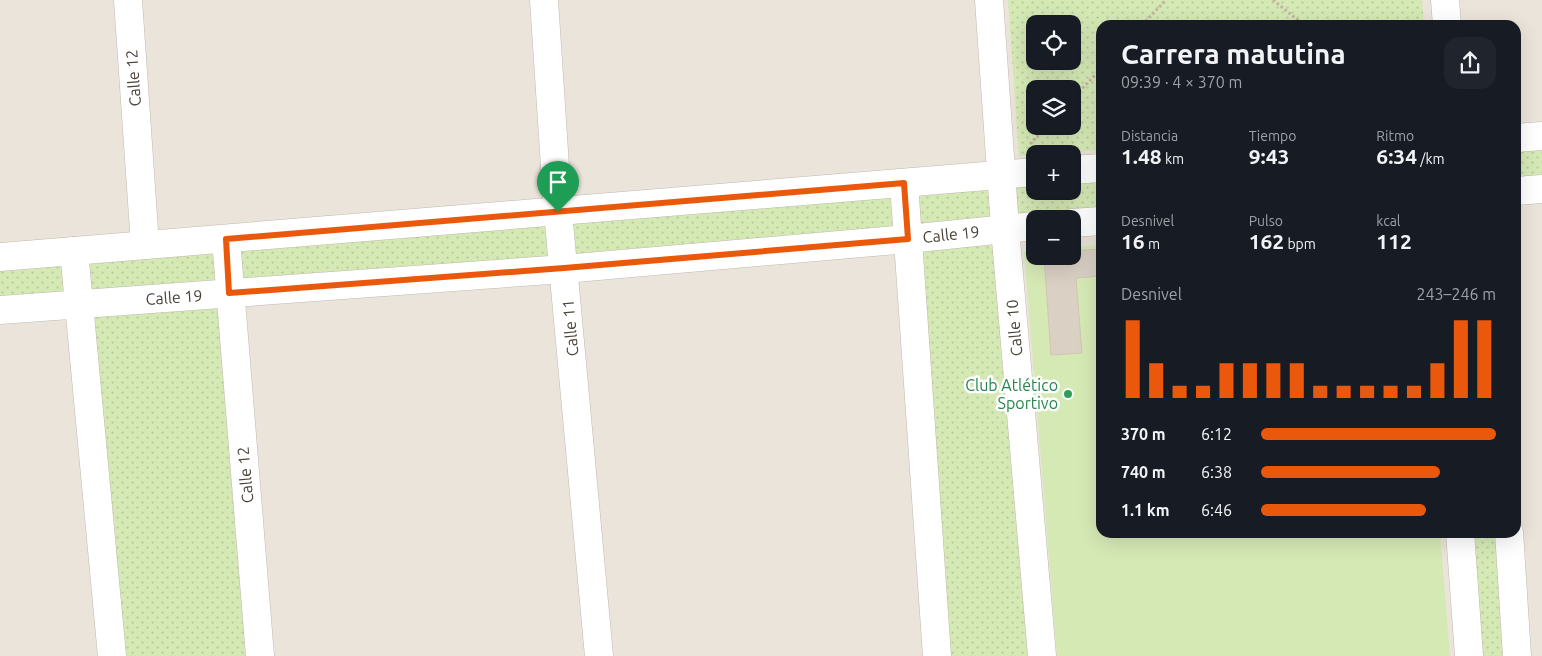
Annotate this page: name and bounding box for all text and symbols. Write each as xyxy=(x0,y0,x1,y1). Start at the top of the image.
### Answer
map controls xyxy=(1026,15,1081,265)
button: locate xyxy=(1026,15,1081,70)
button: share xyxy=(1444,37,1496,89)
text: Carrera matutina xyxy=(1121,38,1346,69)
street label: Calle 12 xyxy=(122,49,144,107)
text: 09:39 · 4 × 370 m xyxy=(1121,73,1242,91)
button: layers xyxy=(1026,80,1081,135)
text: Distancia xyxy=(1121,128,1178,144)
text: Tiempo xyxy=(1249,128,1296,144)
text: Ritmo xyxy=(1376,128,1414,144)
text: 1.48 xyxy=(1121,144,1162,168)
text: 9:43 xyxy=(1249,144,1289,168)
text: 6:34 xyxy=(1376,144,1417,168)
button: + xyxy=(1026,145,1081,200)
text: km xyxy=(1162,151,1184,167)
text: /km xyxy=(1417,151,1445,167)
pin xyxy=(537,161,579,212)
icon: arrive xyxy=(544,168,572,196)
button: − xyxy=(1026,210,1081,265)
text: Desnivel xyxy=(1121,213,1174,229)
text: Pulso xyxy=(1249,213,1283,229)
text: kcal xyxy=(1376,213,1401,229)
street label: Calle 19 xyxy=(922,222,980,246)
text: 16 xyxy=(1121,229,1145,253)
text: 162 xyxy=(1249,229,1284,253)
text: 112 xyxy=(1376,229,1412,253)
text: m xyxy=(1145,236,1160,252)
text: bpm xyxy=(1284,236,1316,252)
text: Desnivel xyxy=(1121,285,1182,303)
text: 243–246 m xyxy=(1416,285,1496,303)
street label: Calle 19 xyxy=(145,286,203,308)
street label: Calle 11 xyxy=(559,299,581,357)
street label: Calle 10 xyxy=(1003,299,1025,357)
place label: Club Atlético Sportivo xyxy=(965,376,1058,412)
marker: Club Atlético Sportivo xyxy=(1062,388,1074,400)
text: 370 m xyxy=(1121,425,1166,443)
text: 6:12 xyxy=(1201,425,1232,443)
street label: Calle 12 xyxy=(234,446,256,504)
text: 740 m xyxy=(1121,463,1166,481)
text: 6:38 xyxy=(1201,463,1232,481)
text: 1.1 km xyxy=(1121,501,1170,519)
text: 6:46 xyxy=(1201,501,1232,519)

